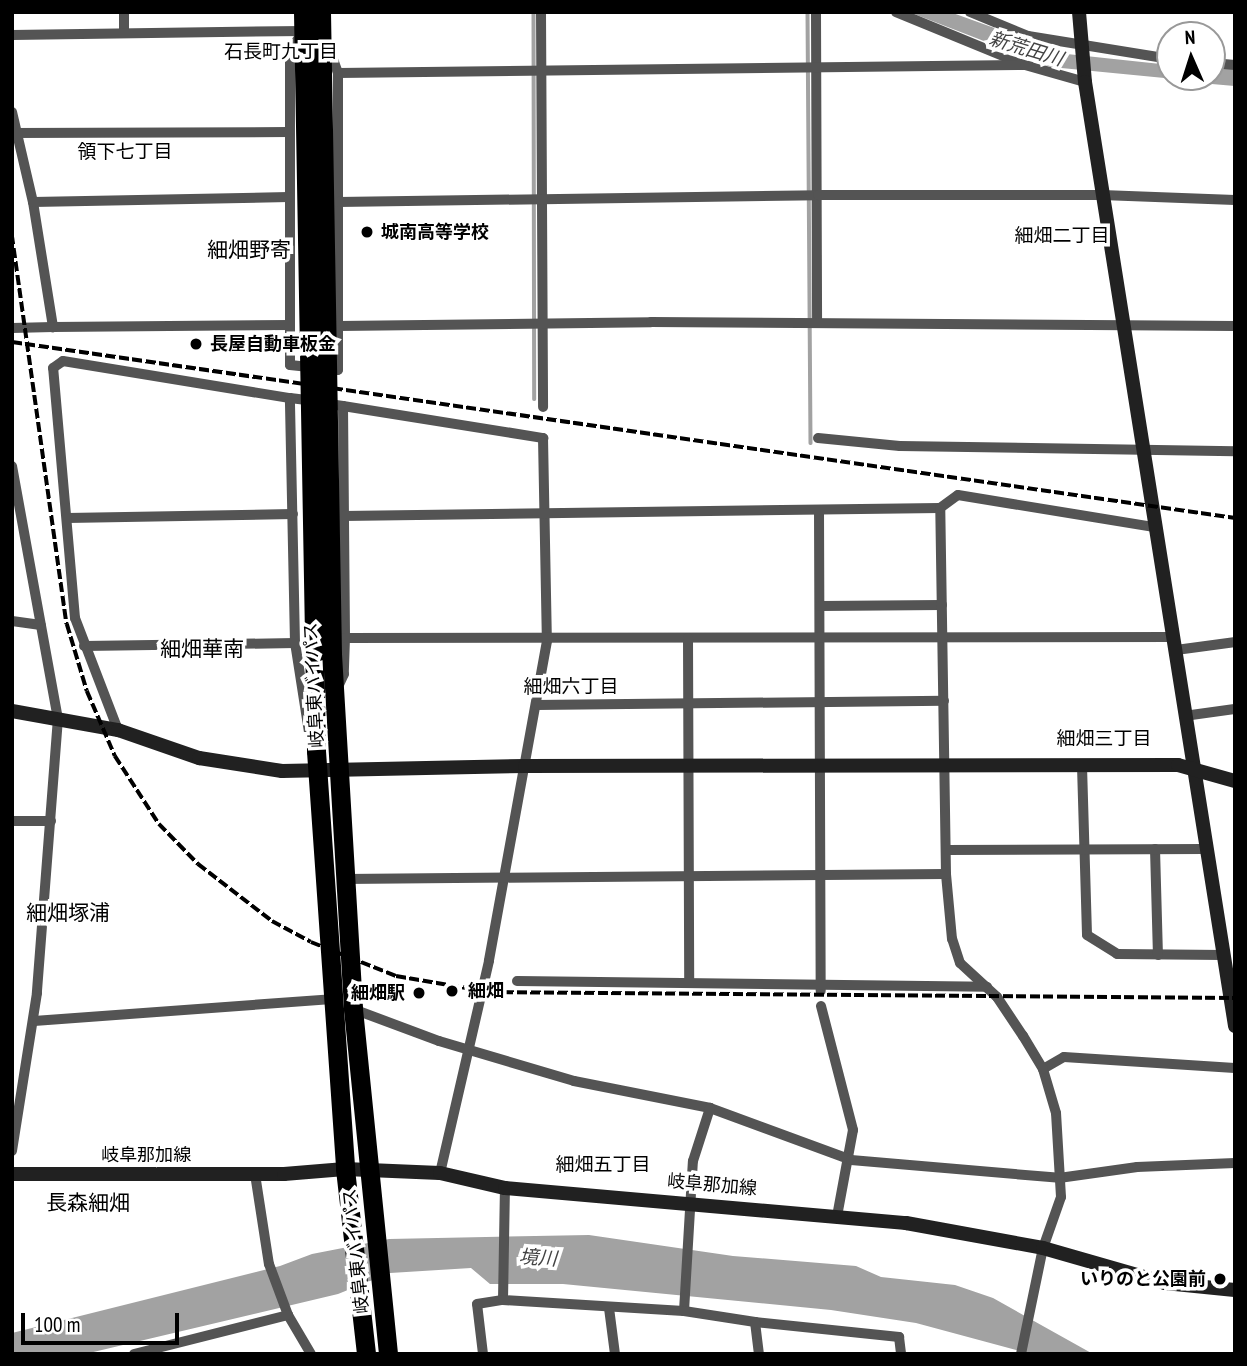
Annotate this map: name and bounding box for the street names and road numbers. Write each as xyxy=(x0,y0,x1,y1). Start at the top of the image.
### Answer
street label: 岐阜東バイパス xyxy=(300,622,328,748)
street label: 岐阜那加線 xyxy=(101,1144,191,1166)
street label: 岐阜那加線 xyxy=(666,1170,758,1200)
street label: 岐阜東バイパス xyxy=(339,1187,373,1315)

